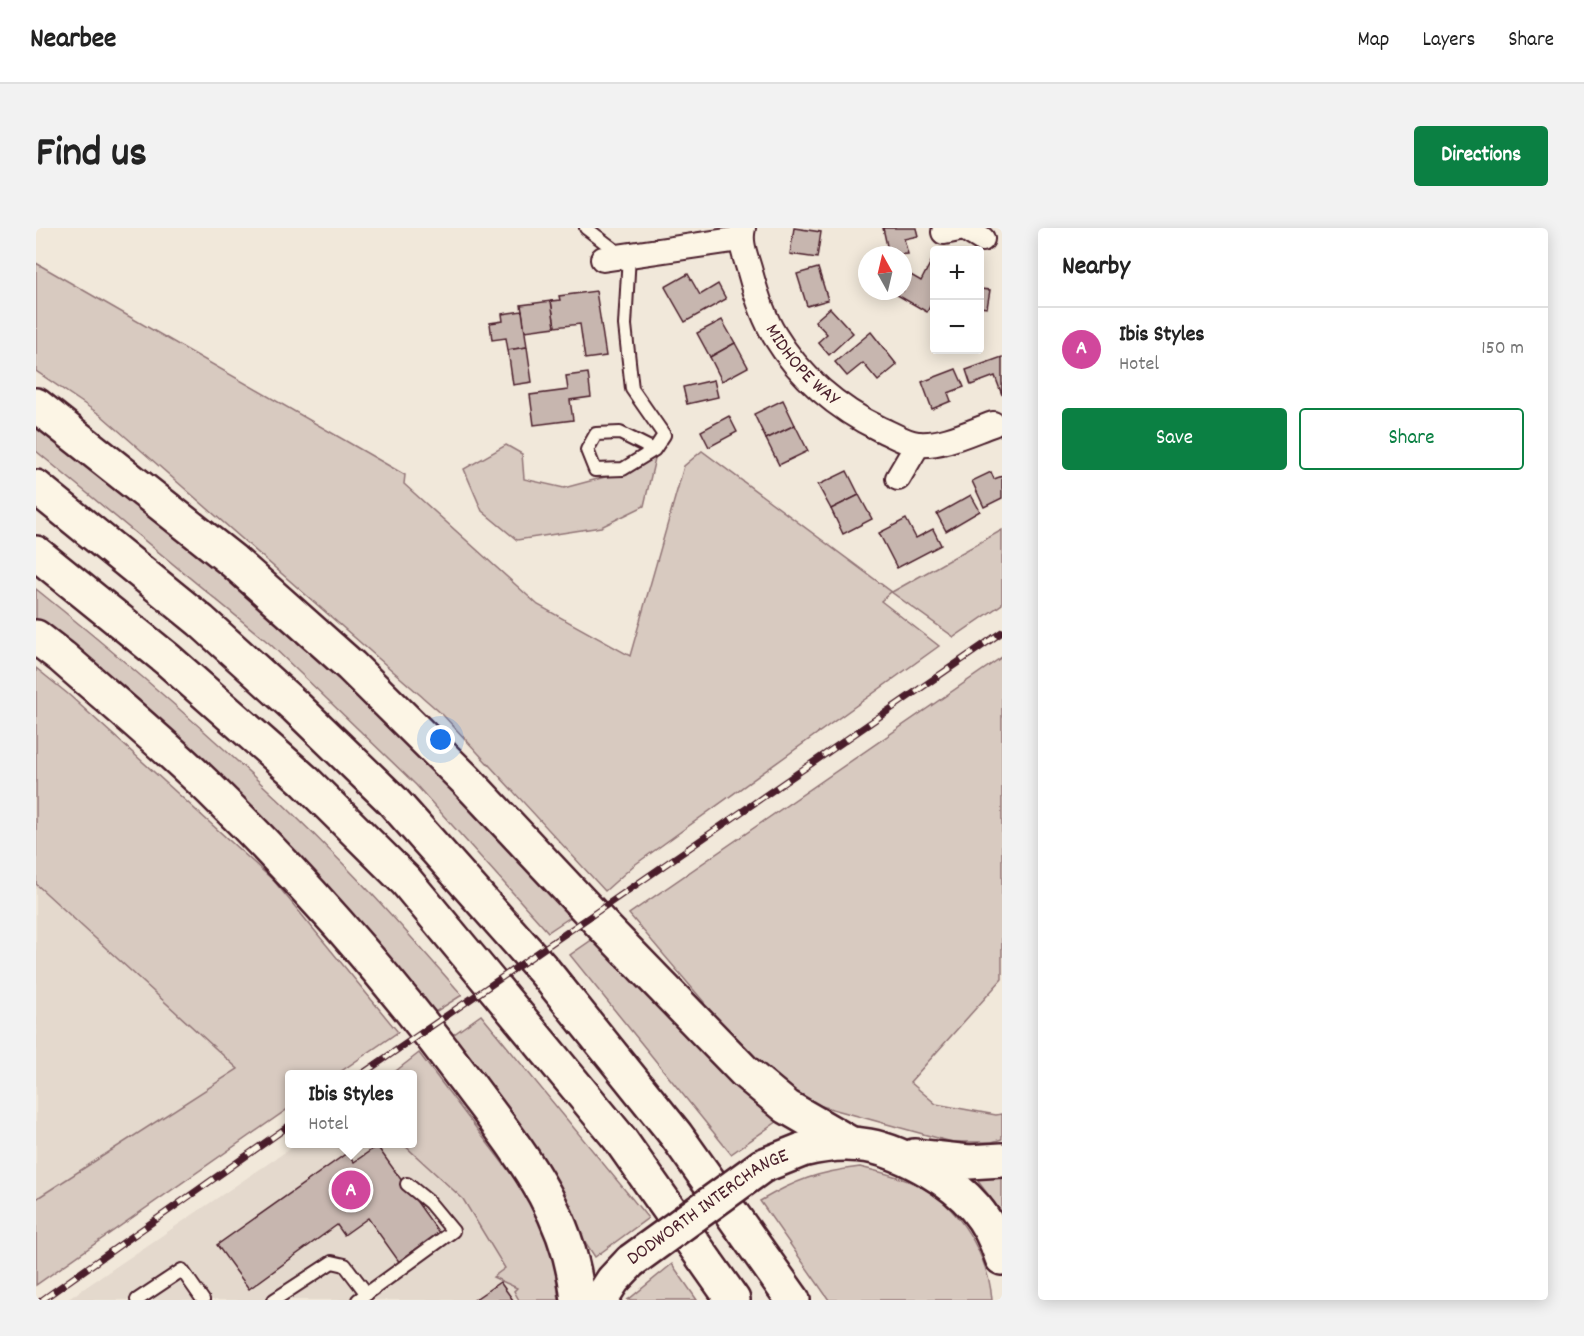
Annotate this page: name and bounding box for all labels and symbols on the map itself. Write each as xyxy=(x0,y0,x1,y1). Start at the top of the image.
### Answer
north arrow xyxy=(858,246,912,300)
street label: MIDHOPE WAY xyxy=(757,319,845,414)
your location xyxy=(426,725,455,754)
street label: DODWORTH INTERCHANGE xyxy=(622,1143,793,1273)
pin: A xyxy=(332,1168,370,1212)

